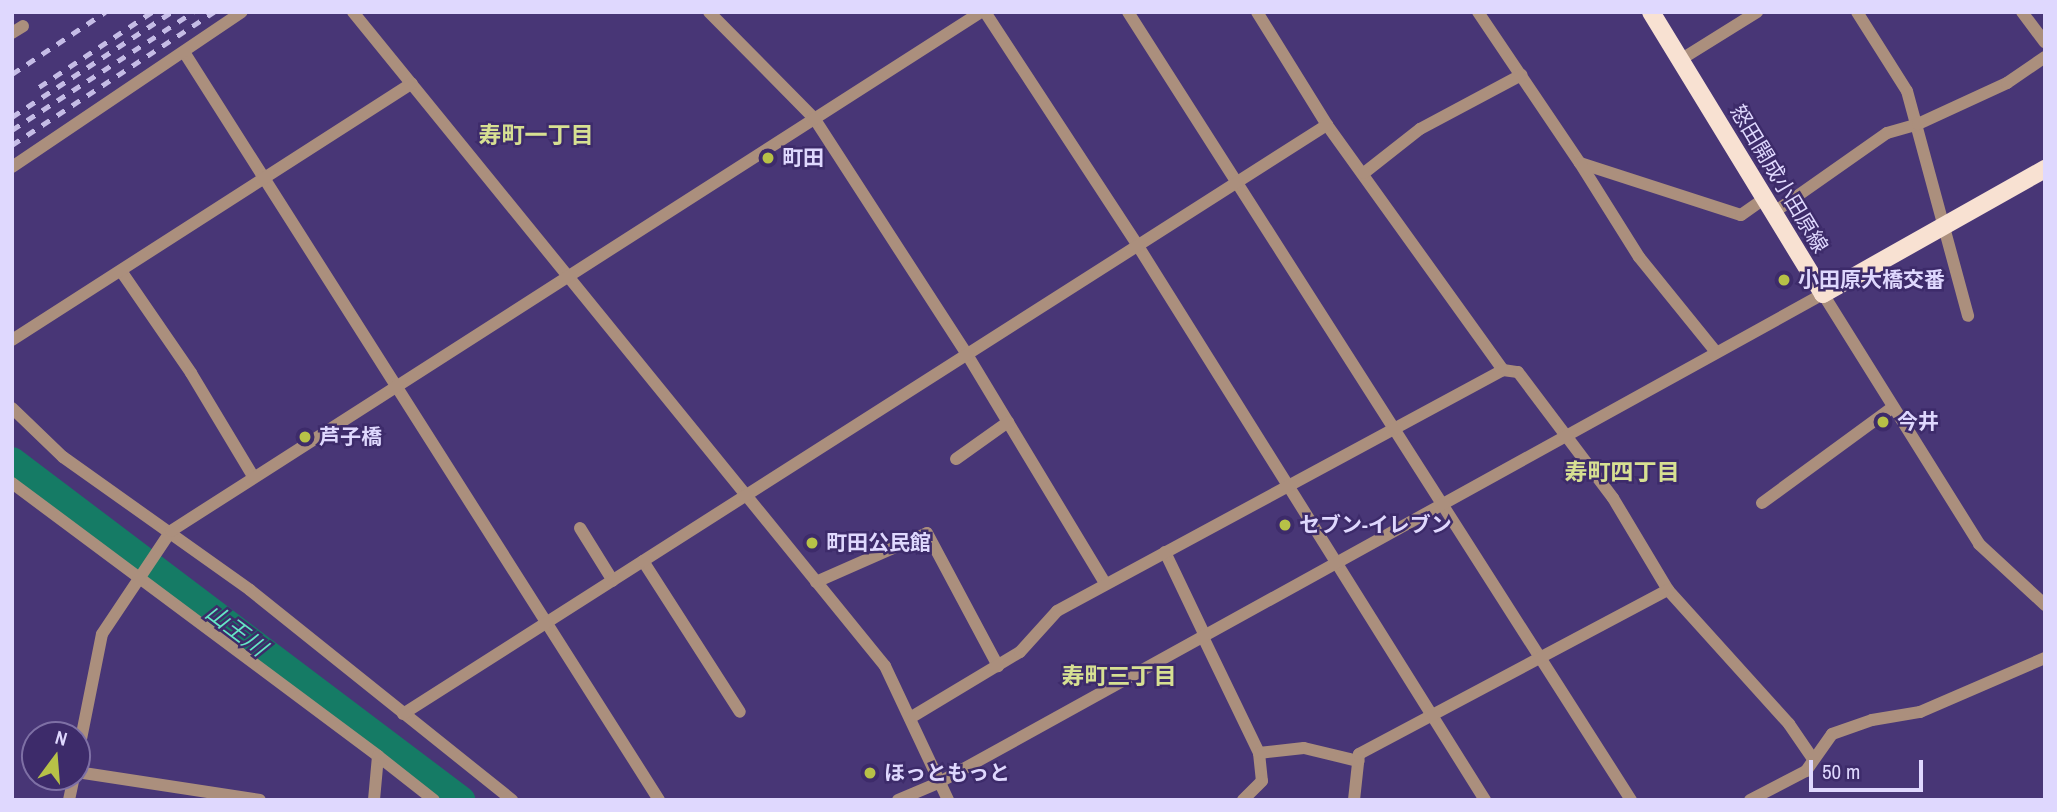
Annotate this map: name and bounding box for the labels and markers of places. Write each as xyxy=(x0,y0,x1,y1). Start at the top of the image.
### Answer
place label: 町田 xyxy=(782,145,824,171)
marker: 町田 xyxy=(760,150,776,166)
place label: 小田原大橋交番 xyxy=(1798,267,1945,293)
marker: 小田原大橋交番 xyxy=(1776,272,1792,288)
place label: 今井 xyxy=(1897,409,1939,435)
marker: 今井 xyxy=(1875,414,1891,430)
place label: 芦子橋 xyxy=(319,424,382,450)
marker: 芦子橋 xyxy=(297,429,313,445)
place label: セブン-イレブン xyxy=(1299,512,1452,538)
marker: セブン-イレブン xyxy=(1277,517,1293,533)
place label: 町田公民館 xyxy=(826,530,931,556)
marker: 町田公民館 xyxy=(804,535,820,551)
place label: ほっともっと xyxy=(884,760,1010,786)
marker: ほっともっと xyxy=(862,765,878,781)

